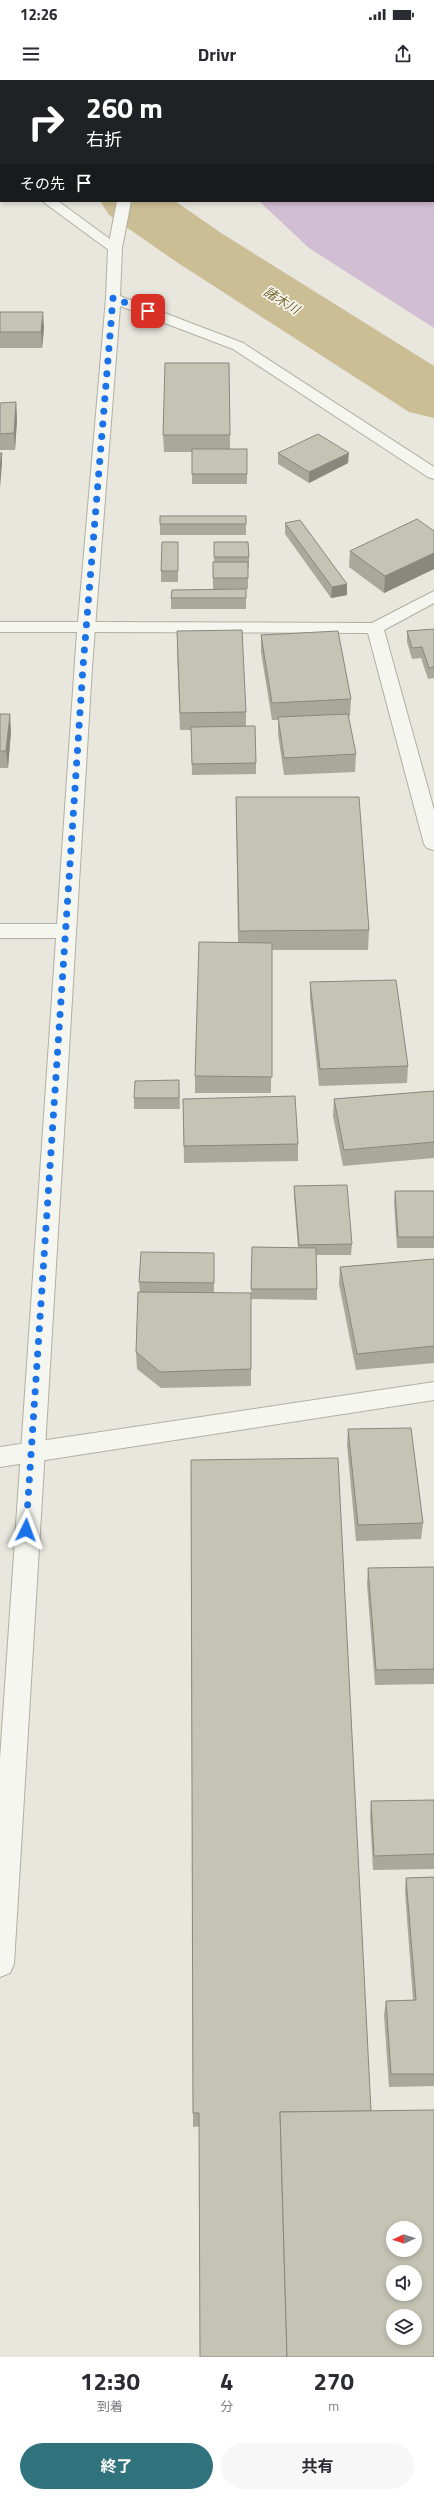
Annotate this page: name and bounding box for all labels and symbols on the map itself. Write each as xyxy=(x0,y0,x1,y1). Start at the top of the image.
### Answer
water label: 諸木川 xyxy=(260,281,306,320)
pin xyxy=(131,294,165,328)
position arrow xyxy=(5,1509,47,1551)
north arrow xyxy=(386,2221,422,2257)

